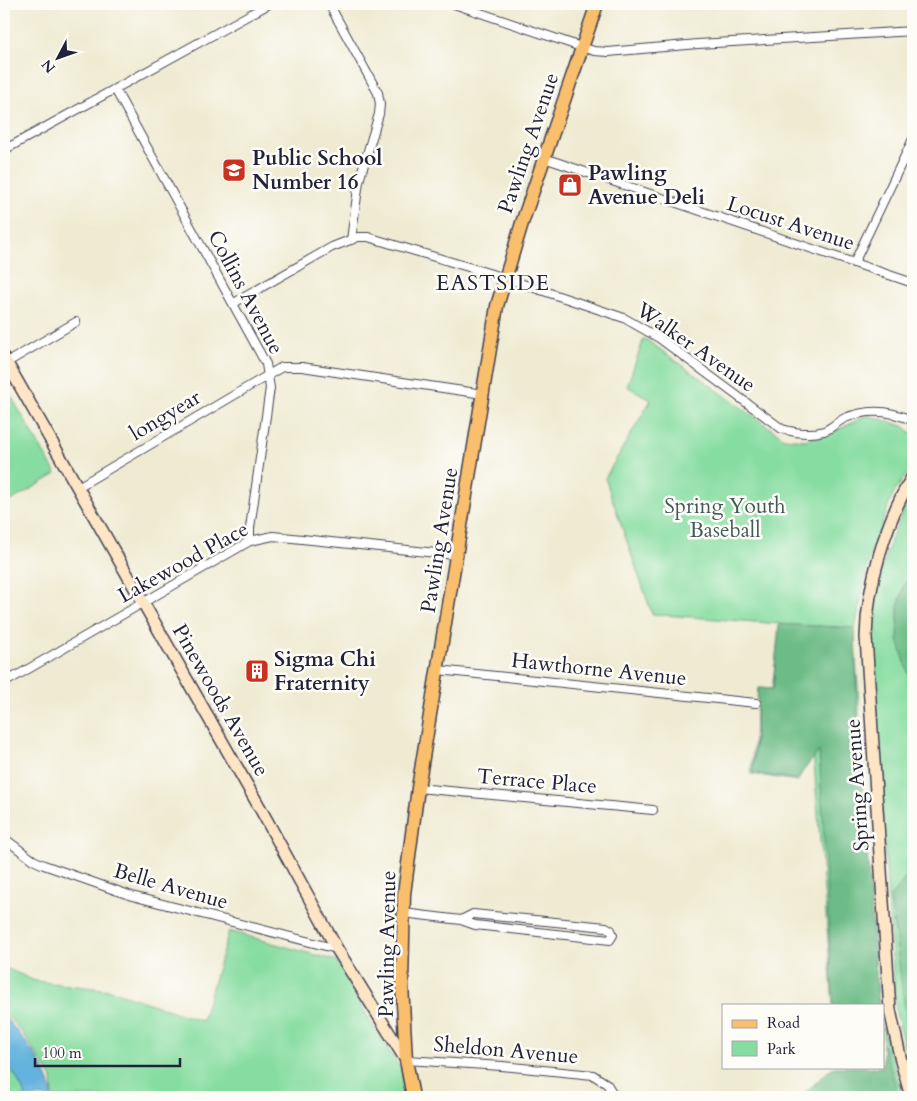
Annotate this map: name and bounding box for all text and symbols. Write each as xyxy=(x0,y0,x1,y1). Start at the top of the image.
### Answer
north arrow xyxy=(32,32,82,82)
text: N xyxy=(37,55,60,77)
street label: Pawling Avenue xyxy=(491,69,566,217)
place label: Public School Number 16 xyxy=(252,144,383,197)
school or university icon: Public School Number 16 xyxy=(221,157,247,183)
place label: Pawling Avenue Deli xyxy=(588,159,705,212)
shop icon: Pawling Avenue Deli xyxy=(557,172,583,198)
street label: Locust Avenue xyxy=(723,189,858,258)
street label: Collins Avenue xyxy=(201,225,290,359)
district label: EASTSIDE xyxy=(436,268,550,298)
street label: Walker Avenue xyxy=(629,295,761,399)
street label: longyear xyxy=(124,383,206,448)
street label: Pawling Avenue xyxy=(414,465,465,615)
park label: Spring Youth Baseball xyxy=(664,492,786,545)
street label: Lakewood Place xyxy=(113,515,254,610)
street label: Pinewoods Avenue xyxy=(165,619,276,782)
place label: Sigma Chi Fraternity xyxy=(274,645,376,698)
street label: Hawthorne Avenue xyxy=(510,646,688,693)
building icon: Sigma Chi Fraternity xyxy=(244,658,270,684)
street label: Spring Avenue xyxy=(838,718,877,852)
street label: Terrace Place xyxy=(476,762,598,801)
street label: Belle Avenue xyxy=(110,856,231,917)
street label: Pawling Avenue xyxy=(372,870,403,1018)
legend xyxy=(722,1004,884,1068)
text: Road xyxy=(767,1013,800,1033)
street label: Sheldon Avenue xyxy=(432,1030,580,1071)
scale bar xyxy=(35,1036,180,1068)
text: Park xyxy=(767,1039,796,1059)
text: 100 m xyxy=(42,1043,82,1063)

